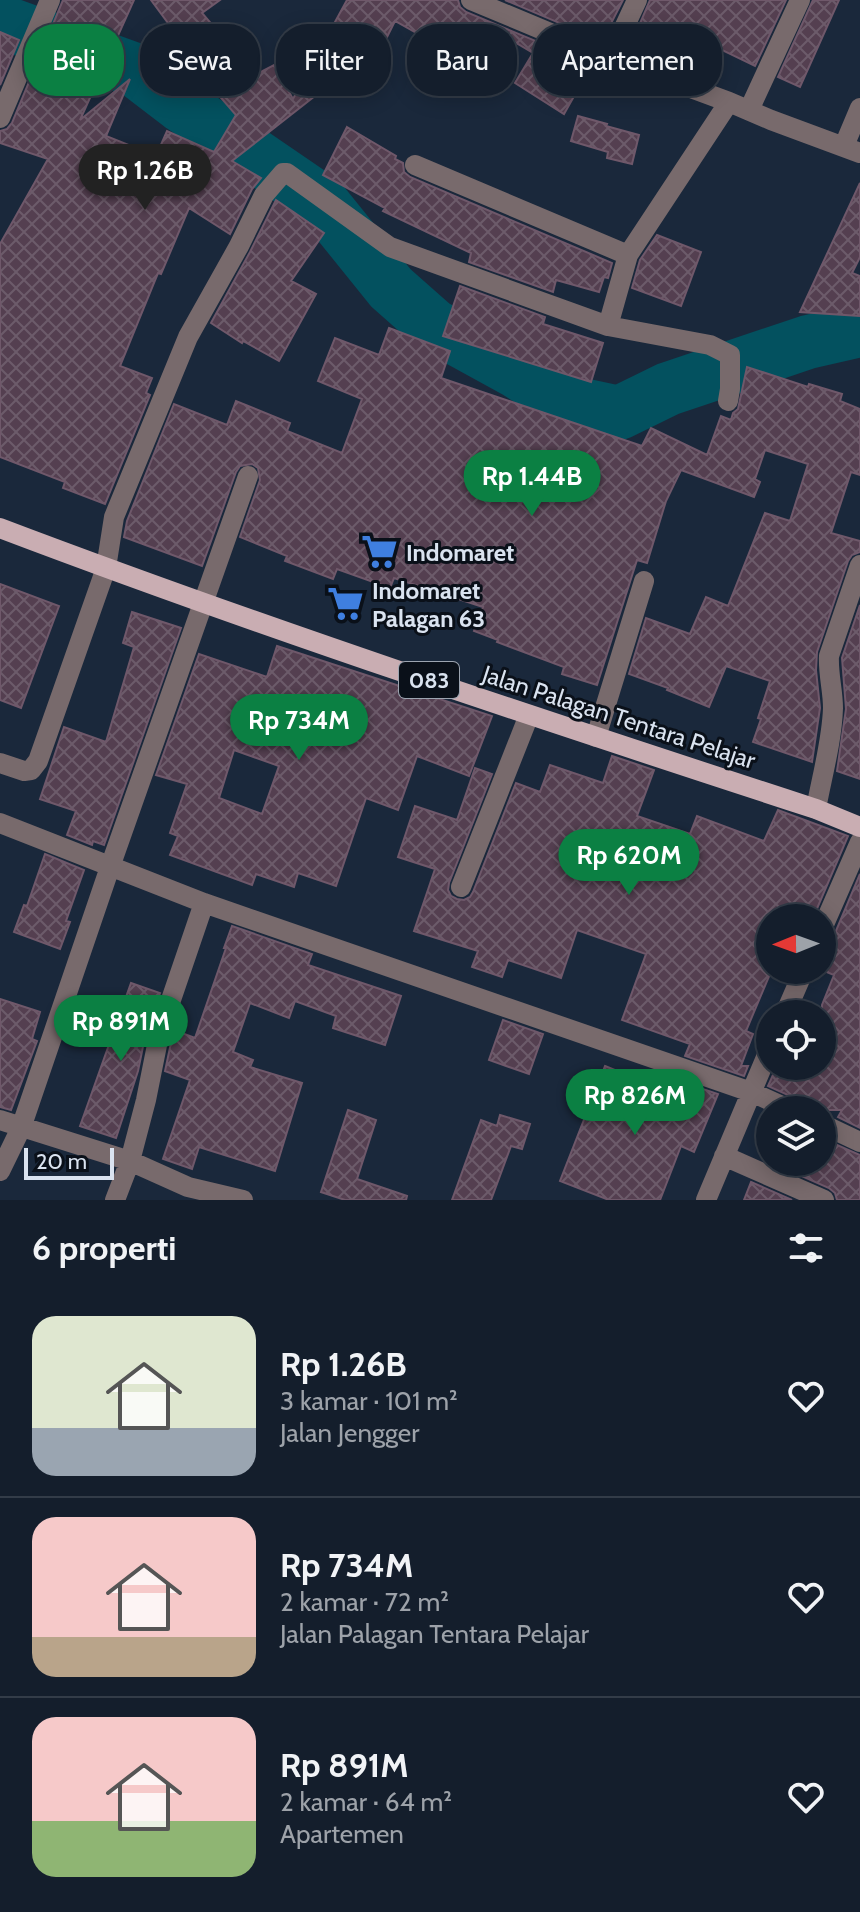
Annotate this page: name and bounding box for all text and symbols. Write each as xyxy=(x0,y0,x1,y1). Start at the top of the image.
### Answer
chip: Beli xyxy=(24,24,124,96)
chip: Sewa xyxy=(140,24,260,96)
chip: Filter xyxy=(276,24,391,96)
chip: Baru xyxy=(407,24,517,96)
chip: Apartemen xyxy=(533,24,722,96)
pin: Rp 1.26B xyxy=(62,144,228,212)
text: Rp 1.26B xyxy=(97,154,193,186)
pin: Rp 1.44B xyxy=(449,450,615,518)
text: Rp 1.44B xyxy=(482,460,582,492)
supermarket icon: Indomaret xyxy=(361,533,399,571)
place label: Indomaret xyxy=(406,538,514,567)
place label: Indomaret Palagan 63 xyxy=(372,576,485,633)
supermarket icon: Indomaret Palagan 63 xyxy=(327,585,365,623)
street label: Jalan Palagan Tentara Pelajar xyxy=(478,659,760,775)
road number: 083 xyxy=(399,662,459,698)
pin: Rp 734M xyxy=(225,694,373,762)
text: Rp 734M xyxy=(248,704,350,736)
pin: Rp 620M xyxy=(555,829,703,897)
text: Rp 620M xyxy=(576,839,682,871)
north arrow xyxy=(756,904,836,984)
map controls xyxy=(756,904,836,1176)
pin: Rp 891M xyxy=(47,995,195,1063)
button: locate xyxy=(756,1000,836,1080)
text: Rp 891M xyxy=(72,1005,170,1037)
pin: Rp 826M xyxy=(561,1069,709,1137)
text: Rp 826M xyxy=(584,1079,686,1111)
button: layers xyxy=(756,1096,836,1176)
scale bar xyxy=(24,1144,114,1180)
text: 20 m xyxy=(36,1148,87,1175)
icon: filters xyxy=(784,1226,828,1270)
text: 6 properti xyxy=(32,1227,177,1269)
text: Rp 1.26B xyxy=(280,1343,407,1385)
icon: home xyxy=(96,1348,192,1444)
icon: heart xyxy=(784,1374,828,1418)
text: 3 kamar · 101 m² xyxy=(280,1385,458,1417)
text: Jalan Jengger xyxy=(280,1417,419,1449)
text: Rp 734M xyxy=(280,1544,413,1586)
icon: home xyxy=(96,1549,192,1645)
icon: heart xyxy=(784,1575,828,1619)
text: 2 kamar · 72 m² xyxy=(280,1586,449,1618)
text: Jalan Palagan Tentara Pelajar xyxy=(280,1618,589,1650)
text: Rp 891M xyxy=(280,1744,409,1786)
icon: home xyxy=(96,1749,192,1845)
icon: heart xyxy=(784,1775,828,1819)
text: 2 kamar · 64 m² xyxy=(280,1786,452,1818)
text: Apartemen xyxy=(280,1818,404,1850)

